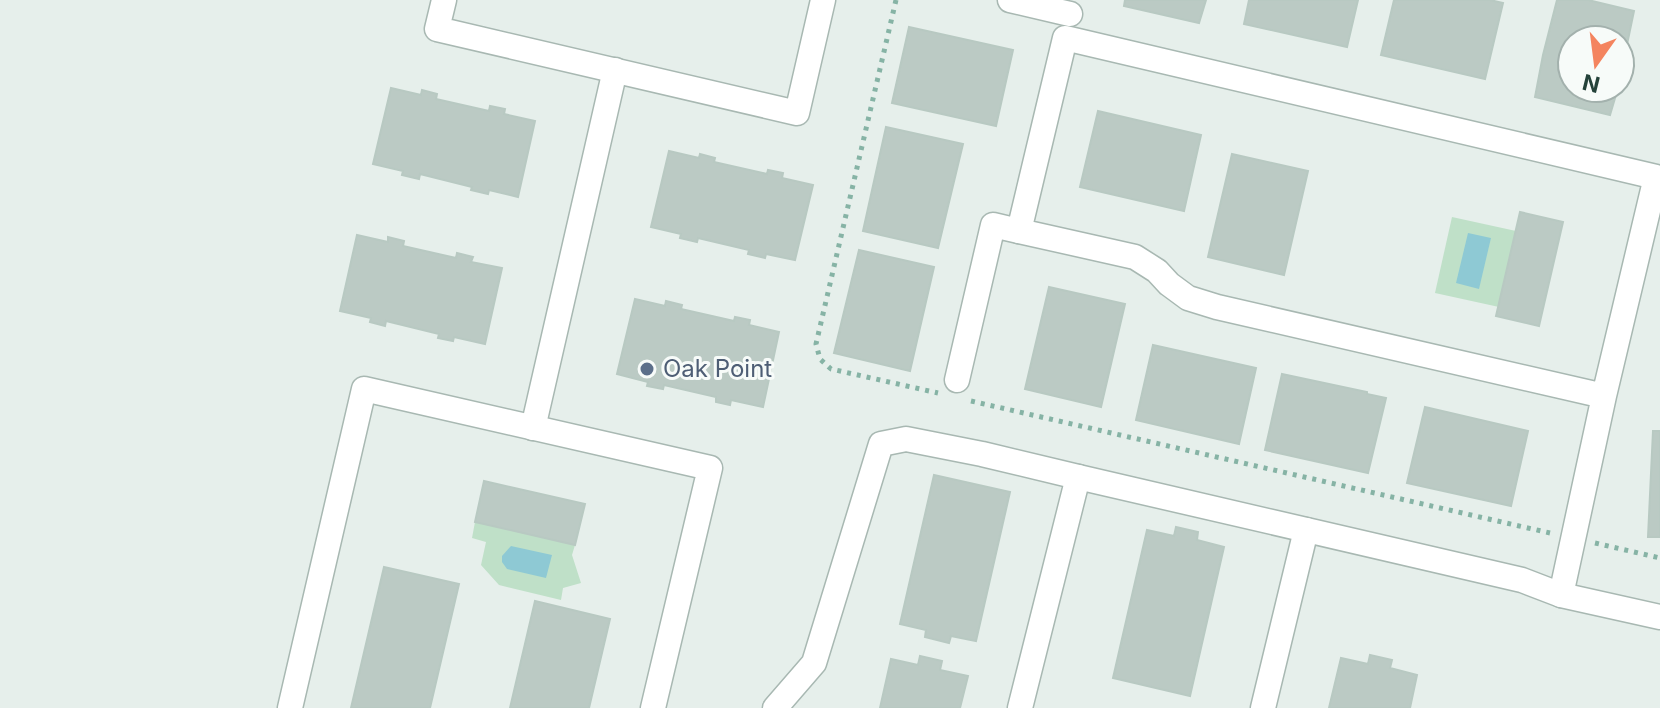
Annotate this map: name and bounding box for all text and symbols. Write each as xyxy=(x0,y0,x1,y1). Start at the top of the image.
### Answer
north arrow xyxy=(1556,24,1636,104)
text: N xyxy=(1580,69,1602,98)
place label: Oak Point xyxy=(663,354,772,383)
marker: Oak Point xyxy=(638,360,656,378)

